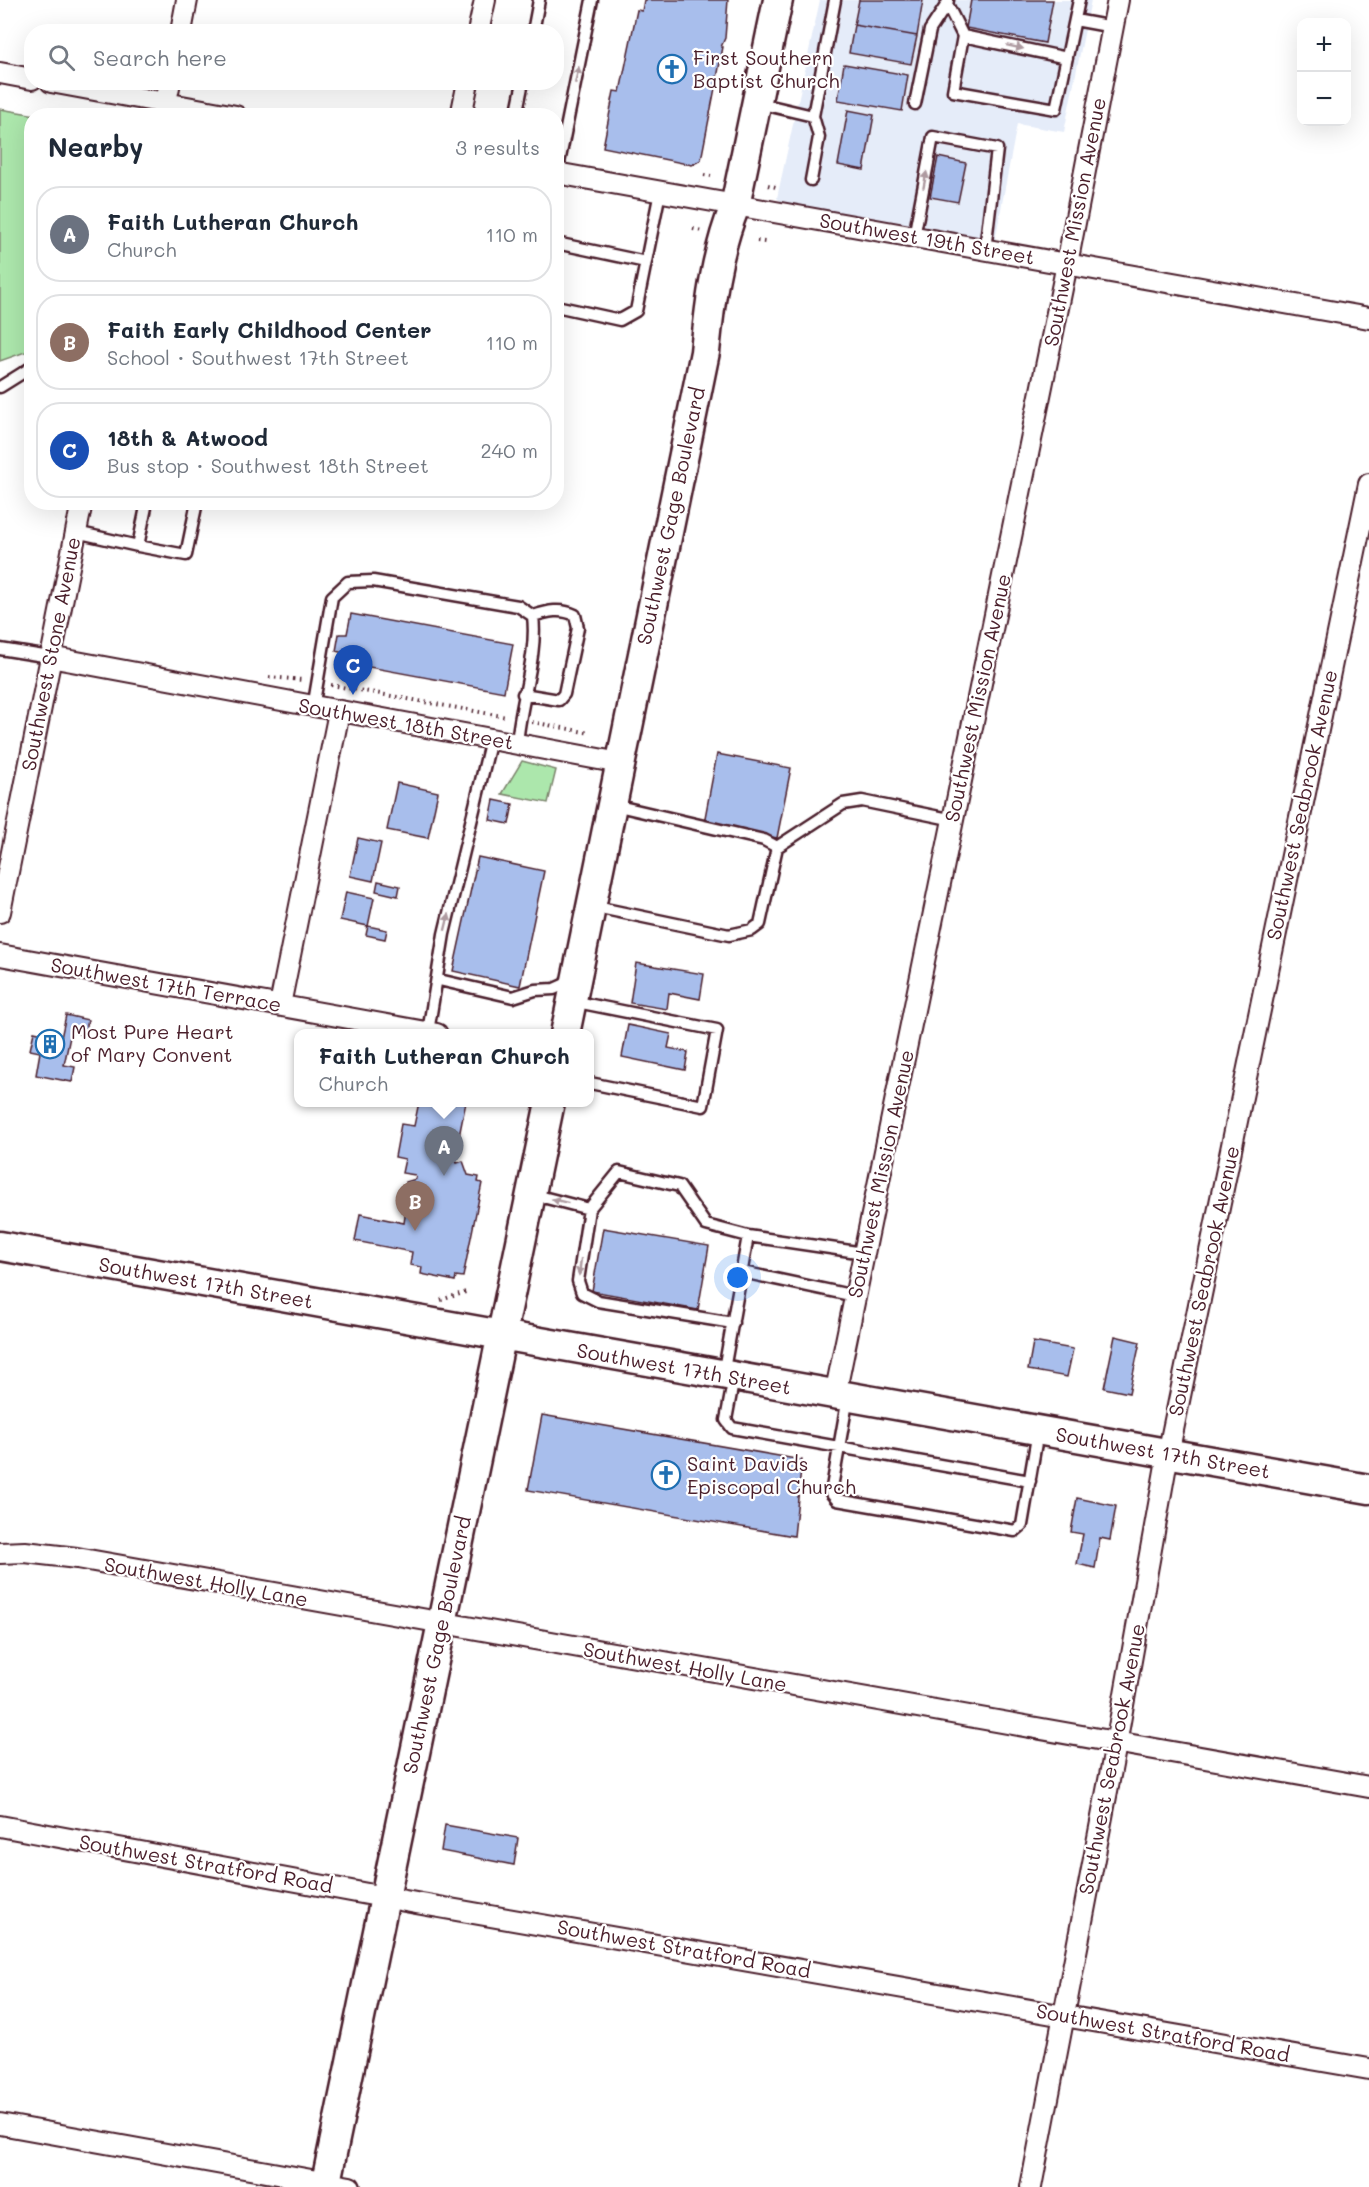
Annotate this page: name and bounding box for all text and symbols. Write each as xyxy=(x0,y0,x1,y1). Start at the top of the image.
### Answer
map controls xyxy=(1297,18,1351,126)
button: + xyxy=(1297,18,1351,72)
search box xyxy=(24,24,564,90)
icon: search xyxy=(45,41,78,74)
text: Search here xyxy=(93,43,227,72)
one-way arrow xyxy=(1006,43,1025,52)
place label: First Southern Baptist Church xyxy=(693,44,840,93)
church icon: First Southern Baptist Church xyxy=(656,53,688,85)
one-way arrow xyxy=(573,65,582,84)
button: − xyxy=(1297,72,1351,126)
street label: Southwest Mission Avenue xyxy=(1037,95,1111,349)
text: Nearby xyxy=(48,130,143,164)
text: 3 results xyxy=(455,134,540,160)
one-way arrow xyxy=(921,170,930,189)
street label: Southwest 19th Street xyxy=(818,206,1037,270)
text: Faith Lutheran Church xyxy=(107,207,358,236)
text: A xyxy=(63,221,76,247)
text: 110 m xyxy=(485,221,538,247)
text: Church xyxy=(107,236,177,262)
text: Faith Early Childhood Center xyxy=(107,315,432,344)
text: B xyxy=(63,329,76,355)
text: 110 m xyxy=(485,329,538,355)
text: School · Southwest 17th Street xyxy=(107,344,409,370)
street label: Southwest Gage Boulevard xyxy=(630,384,710,647)
text: 18th & Atwood xyxy=(107,423,268,452)
text: C xyxy=(62,437,77,463)
text: 240 m xyxy=(480,437,538,463)
text: Bus stop · Southwest 18th Street xyxy=(107,452,429,478)
street label: Southwest Stone Avenue xyxy=(15,535,85,773)
street label: Southwest Mission Avenue xyxy=(938,571,1016,824)
pin: C xyxy=(334,646,372,695)
street label: Southwest Seabrook Avenue xyxy=(1260,667,1342,942)
street label: Southwest 18th Street xyxy=(297,691,516,755)
one-way arrow xyxy=(443,913,453,932)
street label: Southwest 17th Terrace xyxy=(49,951,284,1017)
place label: Most Pure Heart of Mary Convent xyxy=(71,1018,234,1067)
building icon: Most Pure Heart of Mary Convent xyxy=(34,1028,66,1060)
popup xyxy=(294,1029,594,1107)
text: Faith Lutheran Church xyxy=(318,1041,570,1070)
street label: Southwest Mission Avenue xyxy=(841,1047,919,1300)
text: Church xyxy=(318,1070,388,1096)
pin: A xyxy=(424,1126,464,1176)
street label: Southwest Seabrook Avenue xyxy=(1162,1143,1244,1418)
pin: B xyxy=(396,1182,434,1231)
one-way arrow xyxy=(551,1196,569,1206)
street label: Southwest 17th Street xyxy=(97,1250,315,1314)
one-way arrow xyxy=(575,1258,585,1277)
your location xyxy=(723,1263,752,1292)
street label: Southwest 17th Street xyxy=(575,1336,793,1400)
street label: Southwest 17th Street xyxy=(1054,1420,1272,1484)
place label: Saint Davids Episcopal Church xyxy=(687,1450,856,1499)
church icon: Saint Davids Episcopal Church xyxy=(650,1459,682,1491)
street label: Southwest Gage Boulevard xyxy=(396,1513,476,1776)
street label: Southwest Holly Lane xyxy=(102,1550,310,1612)
street label: Southwest Seabrook Avenue xyxy=(1072,1621,1150,1897)
street label: Southwest Holly Lane xyxy=(581,1635,789,1697)
street label: Southwest Stratford Road xyxy=(77,1828,335,1898)
street label: Southwest Stratford Road xyxy=(555,1913,813,1983)
street label: Southwest Stratford Road xyxy=(1034,1997,1292,2067)

